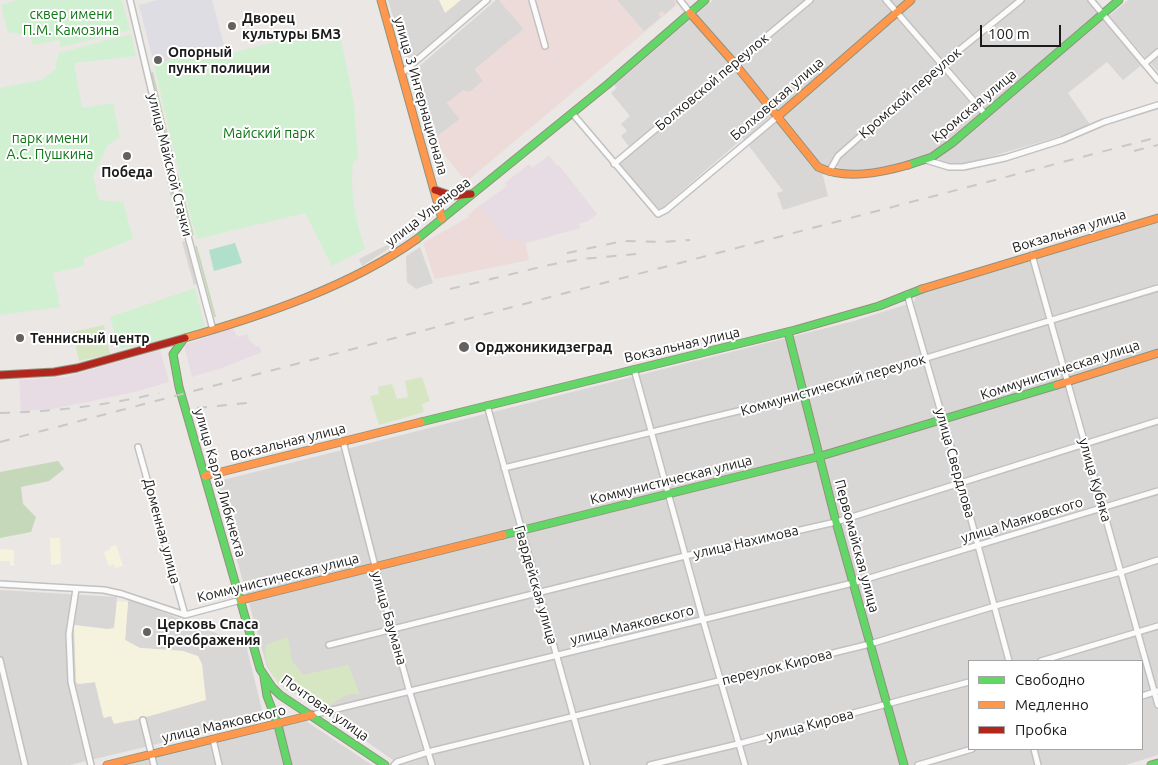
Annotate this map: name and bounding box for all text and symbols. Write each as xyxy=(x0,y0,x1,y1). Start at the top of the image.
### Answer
park label: сквер имени П.М. Камозина xyxy=(23,6,119,38)
place label: Дворец культуры БМЗ xyxy=(242,10,341,42)
street label: улица 3 Интернационала xyxy=(390,15,452,177)
scale bar xyxy=(983,15,1064,47)
marker: Дворец культуры БМЗ xyxy=(226,20,238,32)
text: 100 m xyxy=(988,25,1030,42)
street label: Болховской переулок xyxy=(652,30,772,134)
place label: Опорный пункт полиции xyxy=(168,44,270,76)
street label: Кромской переулок xyxy=(855,44,965,142)
marker: Опорный пункт полиции xyxy=(152,54,164,66)
street label: Болховская улица xyxy=(727,54,827,144)
street label: Кромская улица xyxy=(928,66,1020,146)
street label: улица Майской Стачки xyxy=(144,92,196,238)
park label: Майский парк xyxy=(223,125,315,141)
park label: парк имени А.С. Пушкина xyxy=(7,130,93,162)
marker: Победа xyxy=(121,150,133,162)
place label: Победа xyxy=(101,164,153,180)
street label: улица Ульянова xyxy=(382,174,474,250)
street label: Вокзальная улица xyxy=(1010,206,1128,256)
street label: Вокзальная улица xyxy=(623,324,741,366)
place label: Теннисный центр xyxy=(30,330,150,346)
marker: Теннисный центр xyxy=(14,332,26,344)
street label: Коммунистическая улица xyxy=(978,336,1142,404)
place label: Орджоникидзеград xyxy=(475,339,612,355)
marker: Орджоникидзеград xyxy=(457,340,471,354)
street label: Коммунистический переулок xyxy=(739,351,927,419)
street label: улица Свердлова xyxy=(931,406,979,520)
street label: улица Карла Либкнехта xyxy=(191,407,249,559)
street label: Вокзальная улица xyxy=(229,420,347,464)
street label: улица Кубяка xyxy=(1075,436,1115,524)
street label: Коммунистическая улица xyxy=(588,452,754,508)
street label: Доменная улица xyxy=(140,476,184,586)
street label: Первомайская улица xyxy=(831,478,883,614)
street label: улица Маяковского xyxy=(959,493,1085,547)
street label: улица Нахимова xyxy=(692,522,800,562)
street label: Гвардейская улица xyxy=(511,523,561,647)
street label: Коммунистическая улица xyxy=(195,550,361,606)
street label: улица Баумана xyxy=(368,569,410,667)
street label: улица Маяковского xyxy=(568,602,696,648)
place label: Церковь Спаса Преображения xyxy=(157,616,261,648)
marker: Церковь Спаса Преображения xyxy=(141,626,153,638)
street label: переулок Кирова xyxy=(720,645,834,689)
legend xyxy=(968,660,1143,750)
street label: Почтовая улица xyxy=(278,671,372,745)
text: Свободно xyxy=(1015,671,1085,688)
text: Медленно xyxy=(1015,696,1089,713)
street label: улица Маяковского xyxy=(160,702,288,746)
street label: улица Кирова xyxy=(765,705,855,745)
text: Пробка xyxy=(1015,721,1067,738)

